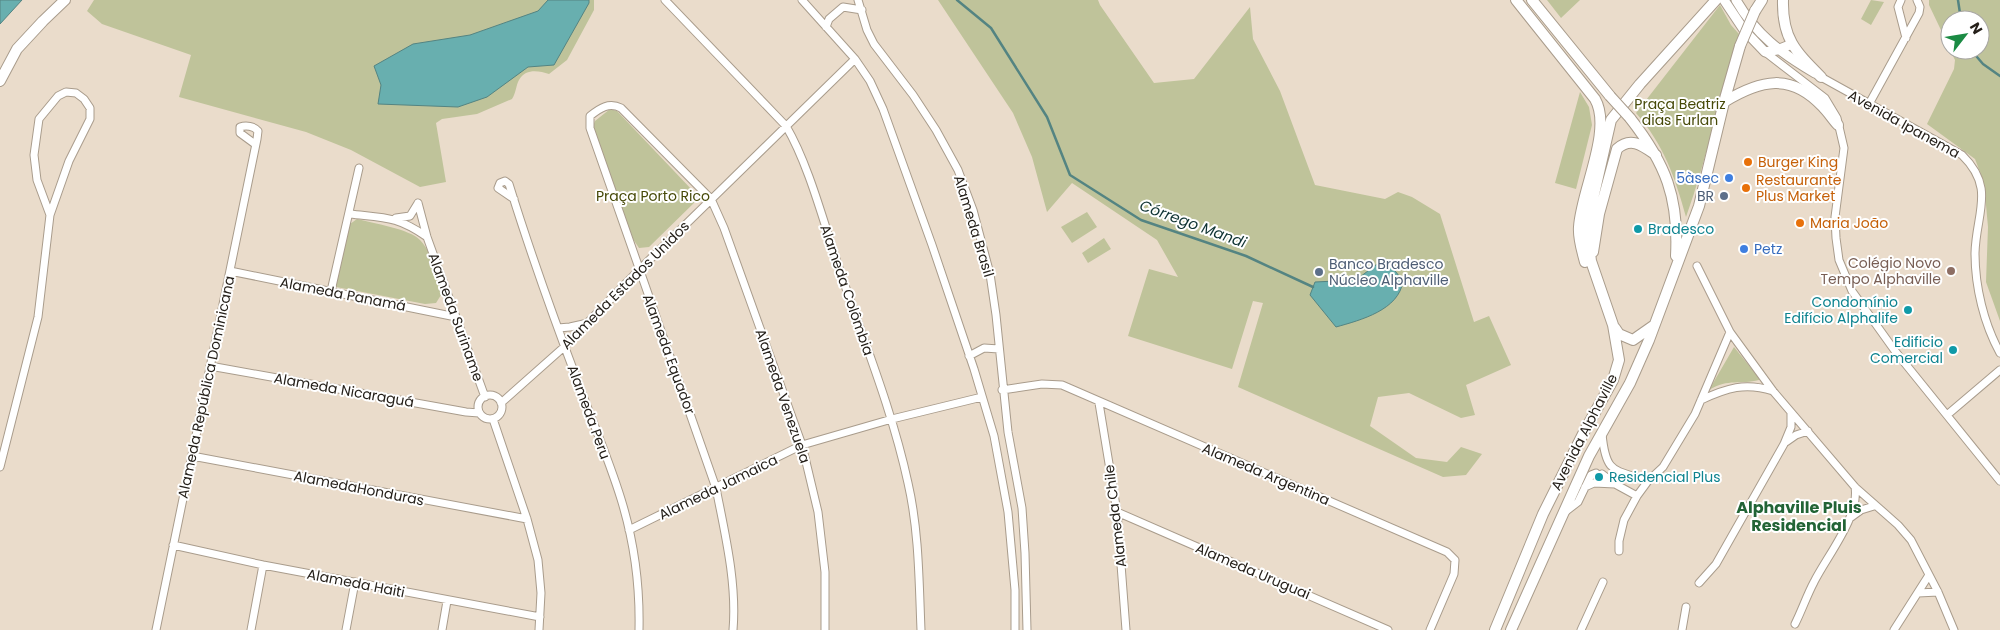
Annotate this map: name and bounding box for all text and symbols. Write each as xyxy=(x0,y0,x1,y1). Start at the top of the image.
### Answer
north arrow xyxy=(1940,10,1990,60)
text: N xyxy=(1965,19,1987,38)
street label: Avenida Ipanema xyxy=(1845,85,1963,163)
park label: Praça Beatriz dias Furlan xyxy=(1634,94,1726,130)
place label: Burger King xyxy=(1758,152,1838,172)
marker: Burger King xyxy=(1742,156,1754,168)
place label: 5àsec xyxy=(1676,168,1719,188)
place label: Restaurante Plus Market xyxy=(1756,170,1842,206)
marker: 5àsec xyxy=(1723,172,1735,184)
street label: Alameda Brasil xyxy=(949,173,999,279)
marker: Restaurante Plus Market xyxy=(1740,182,1752,194)
park label: Praça Porto Rico xyxy=(596,186,710,206)
place label: BR xyxy=(1697,186,1714,206)
marker: BR xyxy=(1718,190,1730,202)
water label: Córrego Mandi xyxy=(1137,194,1250,253)
place label: Maria João xyxy=(1810,213,1888,233)
street label: Alameda Estados Unidos xyxy=(556,216,694,354)
marker: Maria João xyxy=(1794,217,1806,229)
place label: Bradesco xyxy=(1648,219,1714,239)
street label: Alameda Colômbia xyxy=(815,222,879,358)
marker: Bradesco xyxy=(1632,223,1644,235)
place label: Petz xyxy=(1754,239,1782,259)
marker: Petz xyxy=(1738,243,1750,255)
street label: Alameda Suriname xyxy=(423,250,489,384)
place label: Colégio Novo Tempo Alphaville xyxy=(1821,253,1941,289)
place label: Banco Bradesco Núcleo Alphaville xyxy=(1329,254,1449,290)
marker: Colégio Novo Tempo Alphaville xyxy=(1945,265,1957,277)
marker: Banco Bradesco Núcleo Alphaville xyxy=(1313,266,1325,278)
street label: Alameda Panamá xyxy=(278,272,408,316)
street label: Alameda República Dominicana xyxy=(173,274,239,500)
street label: Alameda Equador xyxy=(638,291,700,417)
place label: Condomínio Edifício Alphalife xyxy=(1784,292,1898,328)
marker: Condomínio Edifício Alphalife xyxy=(1902,304,1914,316)
street label: Alameda Venezuela xyxy=(751,326,815,466)
place label: Edificio Comercial xyxy=(1870,332,1943,368)
marker: Edificio Comercial xyxy=(1947,344,1959,356)
street label: Alameda Peru xyxy=(563,362,615,462)
street label: Alameda Nicaraguá xyxy=(272,368,416,412)
street label: Avenida Alphaville xyxy=(1546,370,1622,494)
street label: Alameda Argentina xyxy=(1199,438,1333,510)
street label: Alameda Jamaica xyxy=(655,449,781,525)
street label: Alameda Chile xyxy=(1099,463,1131,569)
street label: AlamedaHonduras xyxy=(292,466,426,510)
place label: Residencial Plus xyxy=(1609,467,1720,487)
marker: Residencial Plus xyxy=(1593,471,1605,483)
district label: Alphaville Pluis Residencial xyxy=(1736,496,1862,537)
street label: Alameda Uruguai xyxy=(1192,538,1314,604)
street label: Alameda Haiti xyxy=(305,564,407,602)

